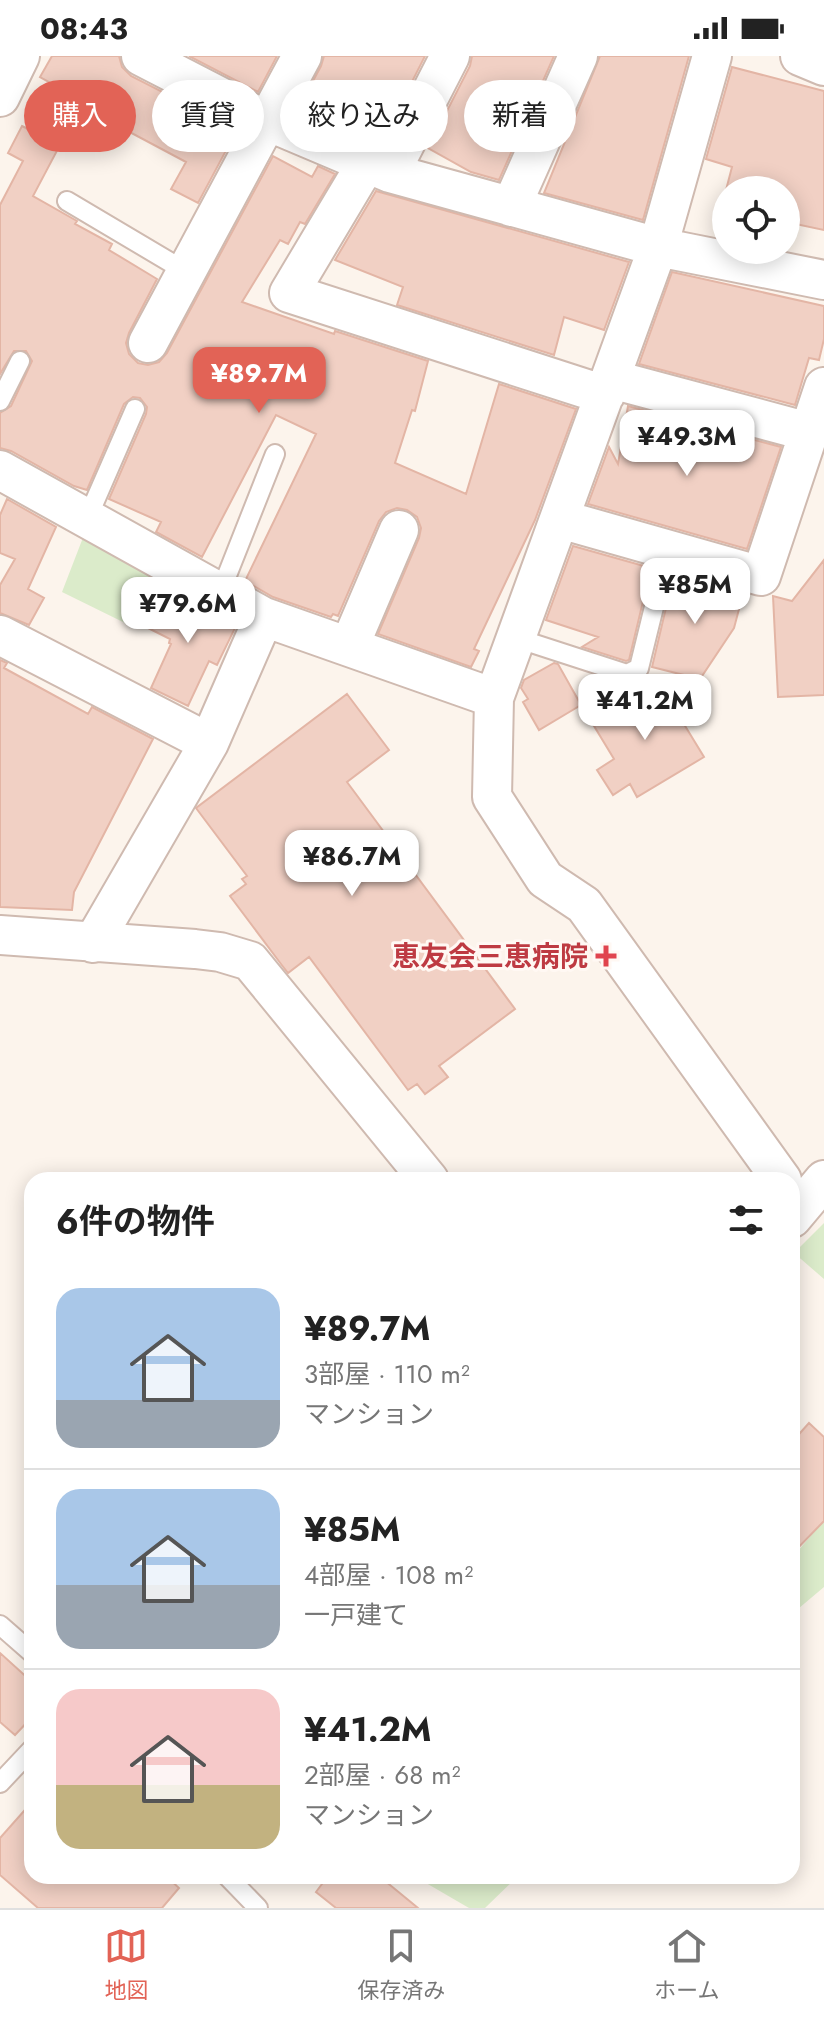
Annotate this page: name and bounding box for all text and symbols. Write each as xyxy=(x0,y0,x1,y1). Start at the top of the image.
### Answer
text: 08:43 xyxy=(40,7,128,50)
chip: 購入 xyxy=(24,80,136,152)
chip: 賃貸 xyxy=(152,80,264,152)
chip: 絞り込み xyxy=(280,80,448,152)
chip: 新着 xyxy=(464,80,576,152)
map controls xyxy=(712,176,800,264)
button: locate xyxy=(712,176,800,264)
pin: ¥89.7M xyxy=(194,347,324,415)
text: ¥89.7M xyxy=(211,354,307,392)
pin: ¥49.3M xyxy=(622,410,752,478)
text: ¥49.3M xyxy=(638,417,736,455)
pin: ¥85M xyxy=(648,558,742,626)
text: ¥85M xyxy=(658,565,732,603)
pin: ¥79.6M xyxy=(123,577,253,645)
text: ¥79.6M xyxy=(139,584,237,622)
pin: ¥41.2M xyxy=(580,674,710,742)
text: ¥41.2M xyxy=(596,681,694,719)
pin: ¥86.7M xyxy=(287,830,417,898)
text: ¥86.7M xyxy=(303,837,401,875)
place label: 恵友会三恵病院 xyxy=(392,936,588,977)
marker: 恵友会三恵病院 xyxy=(595,945,617,967)
text: 6件の物件 xyxy=(56,1197,215,1246)
icon: filters xyxy=(724,1198,768,1242)
text: ¥89.7M xyxy=(304,1304,430,1353)
icon: home xyxy=(120,1320,216,1416)
text: 3部屋 · 110 m² xyxy=(304,1355,470,1393)
text: マンション xyxy=(304,1395,434,1433)
text: ¥85M xyxy=(304,1505,400,1554)
icon: home xyxy=(120,1521,216,1617)
text: 4部屋 · 108 m² xyxy=(304,1556,473,1594)
text: 一戸建て xyxy=(304,1596,408,1634)
text: ¥41.2M xyxy=(304,1705,431,1754)
icon: home xyxy=(120,1721,216,1817)
text: 2部屋 · 68 m² xyxy=(304,1756,460,1794)
text: マンション xyxy=(304,1796,434,1834)
tab: 地図 xyxy=(104,1924,148,2006)
tab: 保存済み xyxy=(357,1924,445,2006)
tab: ホーム xyxy=(654,1924,720,2006)

